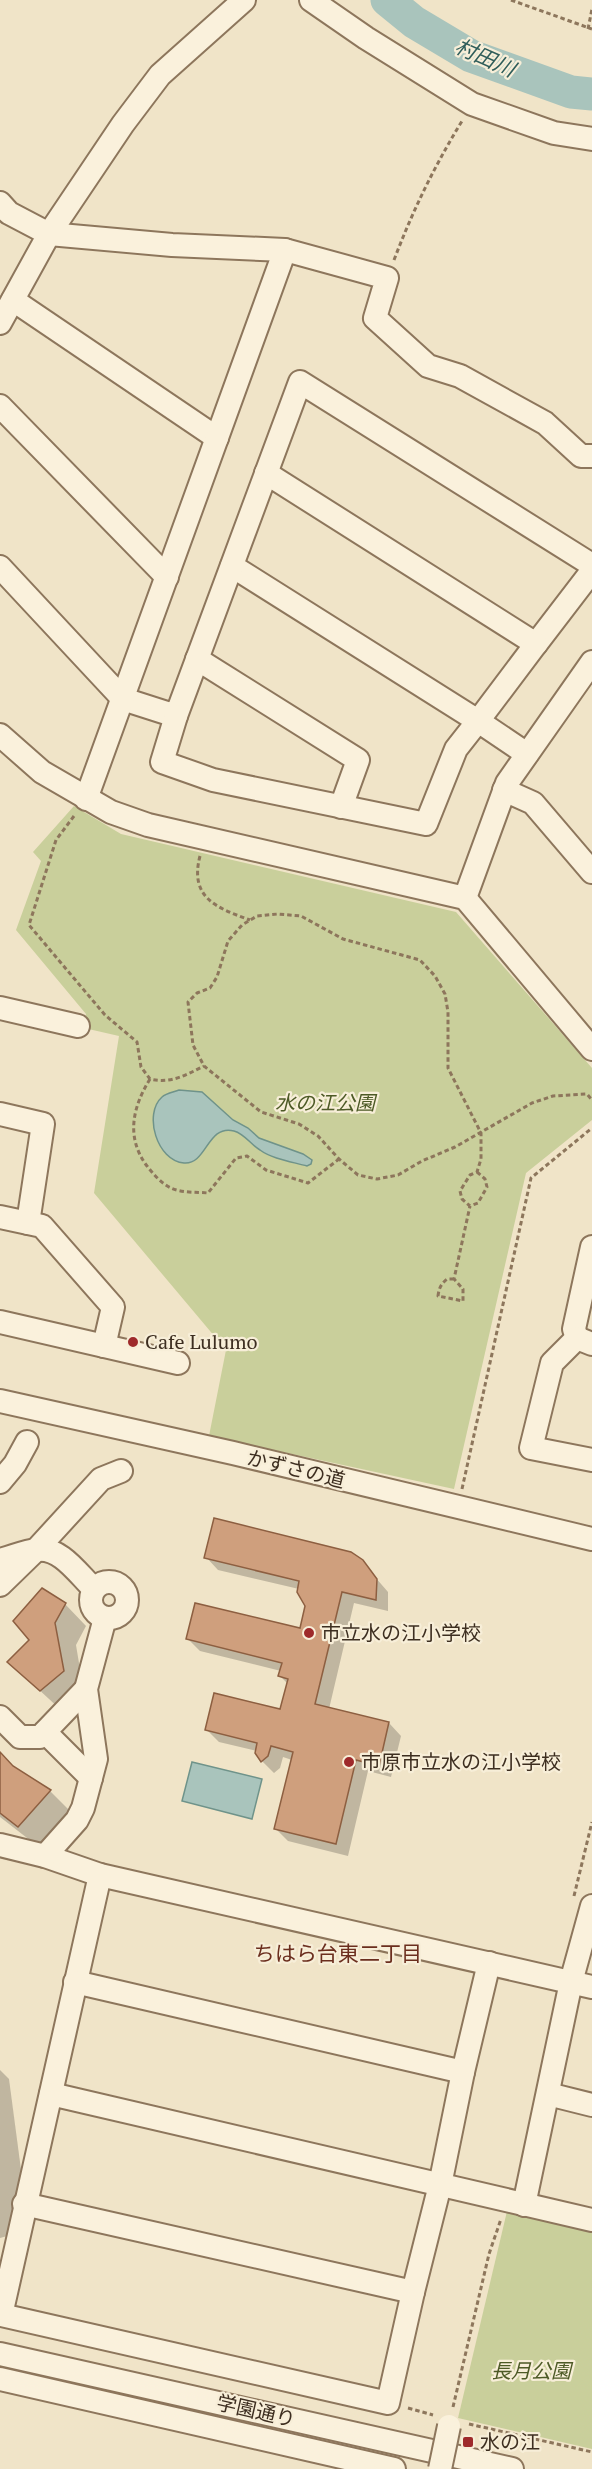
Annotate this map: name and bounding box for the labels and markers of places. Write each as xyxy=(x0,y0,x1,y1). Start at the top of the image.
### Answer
place label: Cafe Lulumo xyxy=(145,1328,258,1355)
marker: Cafe Lulumo xyxy=(126,1335,140,1349)
place label: 市立水の江小学校 xyxy=(321,1619,481,1646)
marker: 市立水の江小学校 xyxy=(302,1626,316,1640)
place label: 市原市立水の江小学校 xyxy=(361,1748,561,1775)
marker: 市原市立水の江小学校 xyxy=(342,1755,356,1769)
place label: 水の江 xyxy=(480,2428,540,2455)
marker: 水の江 xyxy=(461,2435,475,2449)

